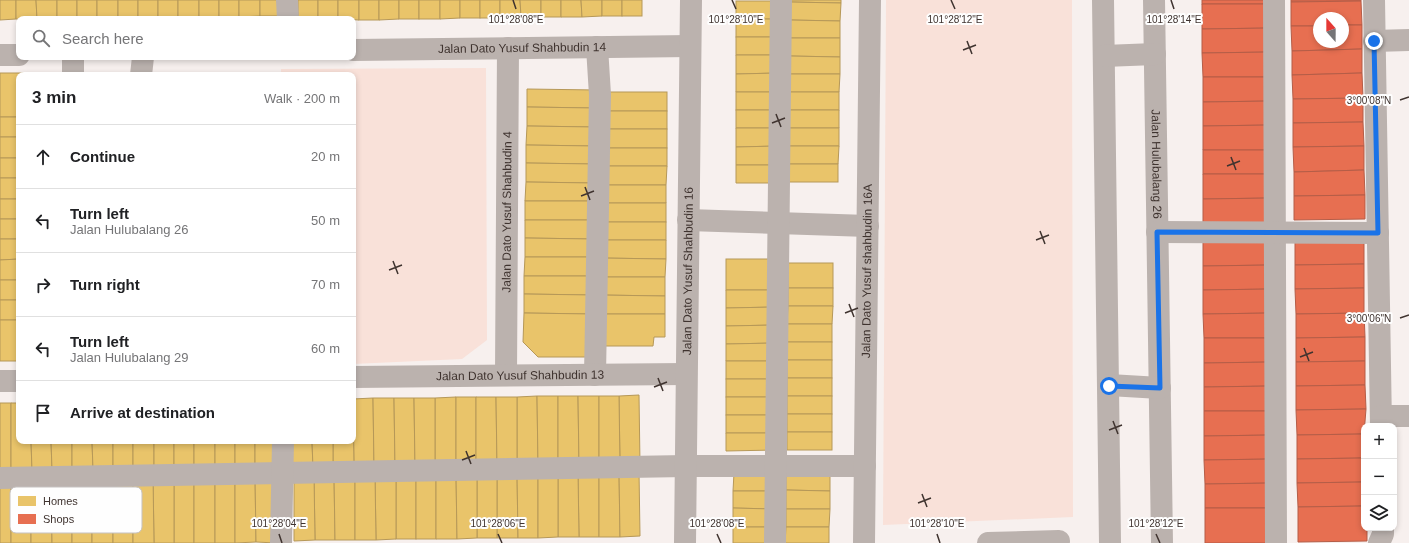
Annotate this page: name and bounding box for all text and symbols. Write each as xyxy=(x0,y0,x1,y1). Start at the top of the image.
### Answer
north arrow xyxy=(1313,12,1349,48)
text: 101°28'08"E xyxy=(488,14,544,25)
text: 101°28'10"E xyxy=(708,14,764,25)
text: 101°28'12"E xyxy=(927,14,983,25)
text: 101°28'14"E xyxy=(1146,14,1202,25)
search box xyxy=(16,16,356,60)
icon: search xyxy=(30,27,52,49)
text: Search here xyxy=(62,30,144,47)
route end xyxy=(1365,32,1383,50)
street label: Jalan Dato Yusuf Shahbudin 14 xyxy=(438,40,606,56)
text: 3 min xyxy=(32,88,76,107)
text: Walk · 200 m xyxy=(264,91,340,106)
text: 3°00'08"N xyxy=(1347,95,1391,106)
street label: Jalan Hulubalang 26 xyxy=(1149,109,1164,219)
street label: Jalan Dato Yusuf Shahbudin 4 xyxy=(500,131,514,293)
icon: ahead xyxy=(32,146,54,168)
text: Continue xyxy=(70,148,135,165)
text: 20 m xyxy=(311,149,340,164)
street label: Jalan Dato Yusuf shahbudin 16A xyxy=(859,184,875,358)
street label: Jalan Dato Yusuf Shahbudin 16 xyxy=(680,187,696,355)
text: Turn left xyxy=(70,205,129,222)
icon: left xyxy=(32,210,54,232)
text: 50 m xyxy=(311,213,340,228)
text: Jalan Hulubalang 26 xyxy=(70,222,189,237)
icon: right xyxy=(32,274,54,296)
text: Turn right xyxy=(70,276,140,293)
text: 70 m xyxy=(311,277,340,292)
text: 3°00'06"N xyxy=(1347,313,1391,324)
text: Turn left xyxy=(70,333,129,350)
icon: left xyxy=(32,338,54,360)
text: 60 m xyxy=(311,341,340,356)
text: Jalan Hulubalang 29 xyxy=(70,350,189,365)
street label: Jalan Dato Yusuf Shahbudin 13 xyxy=(436,368,604,383)
route start xyxy=(1100,377,1118,395)
icon: arrive xyxy=(32,402,54,424)
text: Arrive at destination xyxy=(70,404,215,421)
map controls xyxy=(1361,423,1397,531)
button: + xyxy=(1361,423,1397,459)
button: − xyxy=(1361,459,1397,495)
legend xyxy=(10,487,142,533)
text: Homes xyxy=(43,495,78,507)
button: layers xyxy=(1361,495,1397,531)
text: Shops xyxy=(43,513,75,525)
text: 101°28'04"E xyxy=(251,518,307,529)
text: 101°28'06"E xyxy=(470,518,526,529)
text: 101°28'08"E xyxy=(689,518,745,529)
text: 101°28'10"E xyxy=(909,518,965,529)
text: 101°28'12"E xyxy=(1128,518,1184,529)

